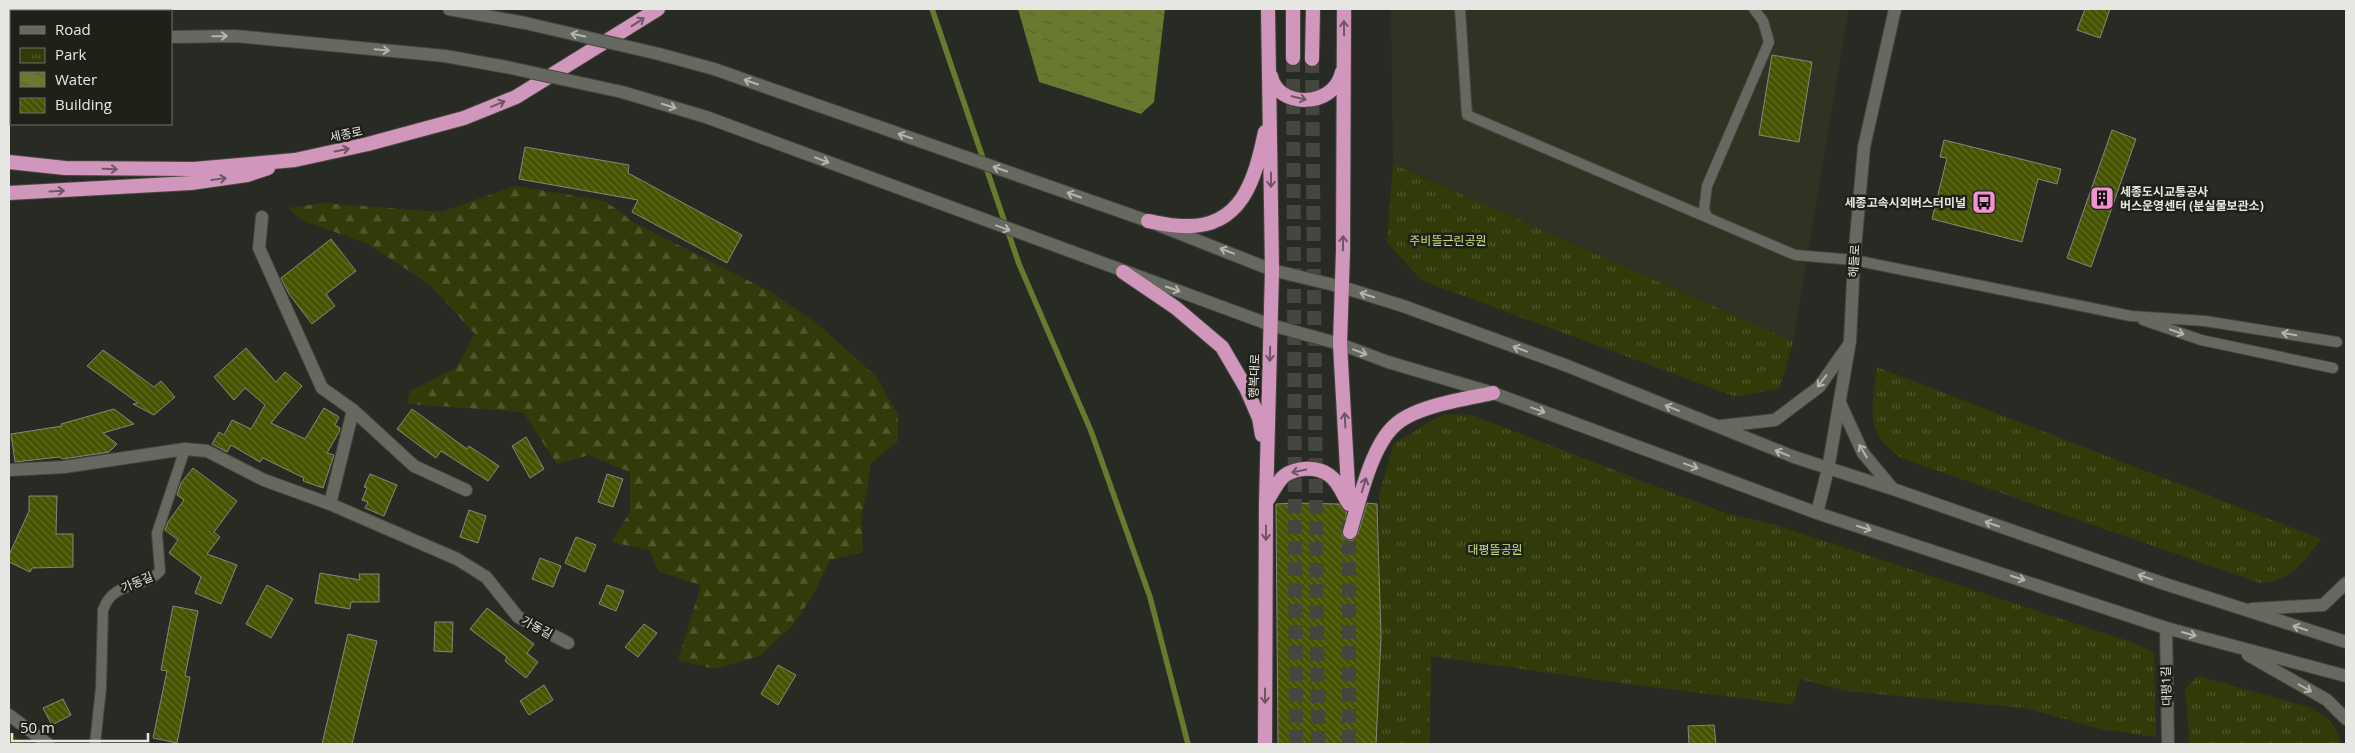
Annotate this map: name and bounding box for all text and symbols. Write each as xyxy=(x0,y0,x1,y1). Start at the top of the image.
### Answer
legend xyxy=(10,10,172,125)
one-way arrow xyxy=(631,17,645,27)
text: Road xyxy=(55,19,91,39)
one-way arrow xyxy=(1339,20,1349,36)
one-way arrow xyxy=(570,29,586,39)
one-way arrow xyxy=(212,32,228,41)
text: Park xyxy=(55,44,86,64)
one-way arrow xyxy=(374,45,390,55)
text: Water xyxy=(55,69,97,89)
one-way arrow xyxy=(744,77,760,86)
text: Building xyxy=(55,94,112,114)
one-way arrow xyxy=(1290,94,1306,103)
one-way arrow xyxy=(490,99,505,109)
one-way arrow xyxy=(660,101,676,111)
street label: 세종로 xyxy=(328,122,364,146)
one-way arrow xyxy=(898,131,913,140)
one-way arrow xyxy=(334,144,350,154)
one-way arrow xyxy=(813,156,829,165)
one-way arrow xyxy=(993,164,1008,173)
one-way arrow xyxy=(101,165,117,174)
one-way arrow xyxy=(1266,172,1276,188)
one-way arrow xyxy=(211,174,227,184)
place label: 세종도시교통공사 버스운영센터 (분실물보관소) xyxy=(2120,183,2264,214)
building icon: 세종도시교통공사 버스운영센터 (분실물보관소) xyxy=(2089,185,2115,211)
one-way arrow xyxy=(49,186,65,195)
bus stop icon: 세종고속시외버스터미널 xyxy=(1971,189,1997,215)
one-way arrow xyxy=(1066,190,1082,200)
place label: 세종고속시외버스터미널 xyxy=(1845,194,1966,211)
one-way arrow xyxy=(995,224,1010,233)
park label: 주비뜰근린공원 xyxy=(1409,232,1487,249)
one-way arrow xyxy=(1338,235,1348,252)
street label: 해들로 xyxy=(1844,244,1864,278)
one-way arrow xyxy=(1220,246,1235,255)
one-way arrow xyxy=(1165,285,1180,294)
one-way arrow xyxy=(1360,290,1375,299)
one-way arrow xyxy=(2168,328,2184,337)
one-way arrow xyxy=(2282,329,2298,339)
one-way arrow xyxy=(1513,344,1529,353)
one-way arrow xyxy=(1265,345,1275,361)
one-way arrow xyxy=(1352,347,1367,357)
street label: 행복대로 xyxy=(1245,354,1263,398)
one-way arrow xyxy=(1817,374,1828,387)
one-way arrow xyxy=(1665,403,1680,412)
one-way arrow xyxy=(1530,406,1546,415)
one-way arrow xyxy=(1340,412,1349,428)
one-way arrow xyxy=(1857,445,1867,459)
one-way arrow xyxy=(1775,447,1790,456)
one-way arrow xyxy=(1683,462,1698,471)
one-way arrow xyxy=(1292,466,1308,476)
one-way arrow xyxy=(1359,478,1369,494)
one-way arrow xyxy=(1985,519,2000,528)
one-way arrow xyxy=(1855,524,1871,533)
one-way arrow xyxy=(1261,525,1271,541)
park label: 대평뜰공원 xyxy=(1467,541,1523,558)
street label: 가동길 xyxy=(118,568,156,596)
one-way arrow xyxy=(2138,572,2154,581)
one-way arrow xyxy=(2010,574,2026,584)
street label: 가동길 xyxy=(518,612,556,642)
one-way arrow xyxy=(2292,622,2308,632)
one-way arrow xyxy=(2181,630,2197,640)
street label: 대평1길 xyxy=(2157,666,2175,706)
one-way arrow xyxy=(2298,683,2312,693)
one-way arrow xyxy=(1260,688,1270,704)
scale bar xyxy=(12,710,149,742)
text: 50 m xyxy=(20,717,55,737)

